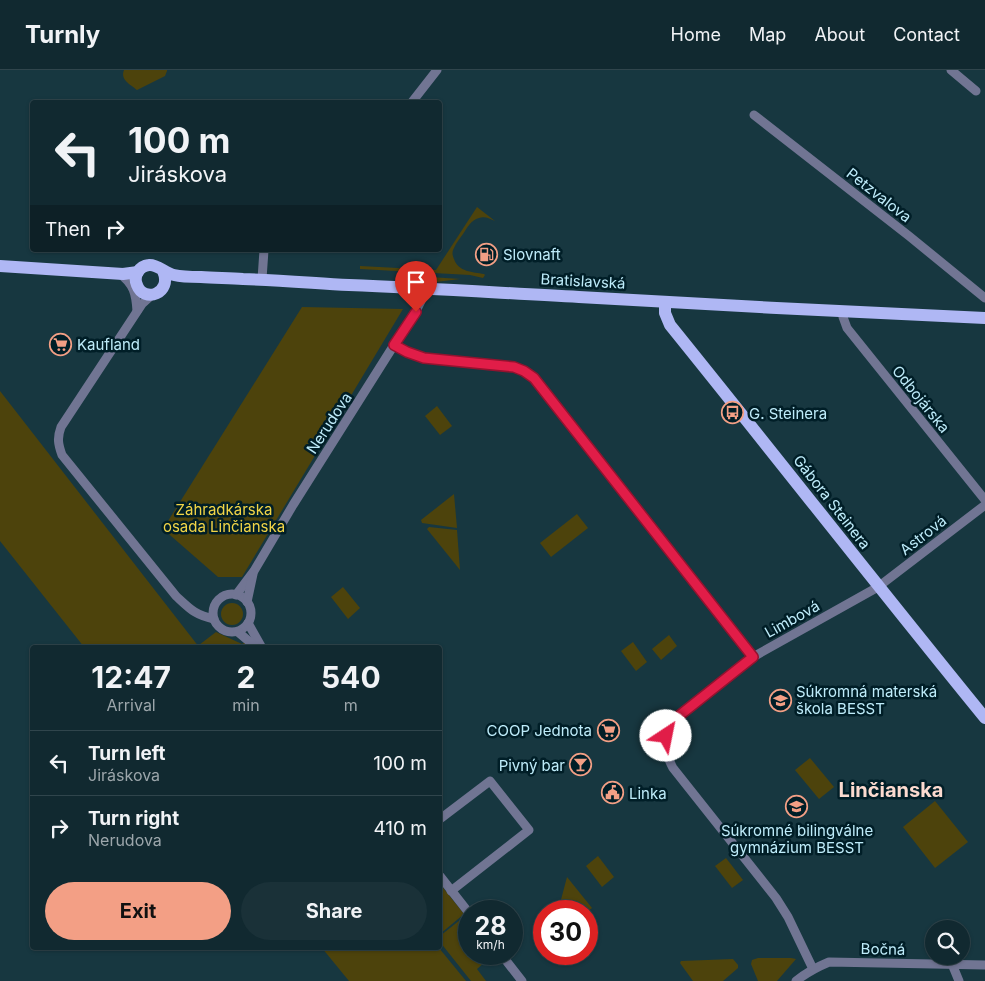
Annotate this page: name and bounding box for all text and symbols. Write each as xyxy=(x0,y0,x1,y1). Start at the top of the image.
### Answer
text: Turnly xyxy=(25,20,100,49)
text: Home xyxy=(671,24,721,45)
text: Map xyxy=(749,24,786,45)
text: About xyxy=(814,24,865,45)
text: Contact xyxy=(893,24,960,45)
text: 100 m xyxy=(128,119,231,161)
icon: left xyxy=(45,120,110,185)
text: Jiráskova xyxy=(128,161,227,187)
street label: Petzvalova xyxy=(843,164,915,226)
icon: right xyxy=(101,215,129,243)
text: Then xyxy=(45,218,91,241)
fuel station icon: Slovnaft xyxy=(475,242,499,266)
place label: Slovnaft xyxy=(503,245,561,264)
pin xyxy=(395,261,437,312)
icon: arrive xyxy=(402,268,430,296)
street label: Bratislavská xyxy=(540,269,626,293)
supermarket icon: Kaufland xyxy=(49,332,73,356)
place label: Kaufland xyxy=(77,335,140,354)
street label: Odbojárska xyxy=(888,362,954,436)
street label: Nerudova xyxy=(302,389,356,457)
bus stop icon: G. Steinera xyxy=(721,401,745,425)
place label: G. Steinera xyxy=(749,404,827,423)
street label: Gábora Steinera xyxy=(789,451,875,553)
park label: Záhradkárska osada Linčianska xyxy=(163,500,285,536)
street label: Astrová xyxy=(896,511,950,559)
street label: Limbová xyxy=(761,596,823,642)
text: 12:47 xyxy=(91,659,171,695)
text: 2 xyxy=(236,659,255,695)
text: 540 xyxy=(321,659,381,695)
place label: Súkromná materská škola BESST xyxy=(796,682,937,718)
school or university icon: Súkromná materská škola BESST xyxy=(768,688,792,712)
text: Arrival xyxy=(107,695,156,715)
text: min xyxy=(232,695,260,715)
text: m xyxy=(344,695,358,715)
position arrow xyxy=(639,709,691,761)
supermarket icon: COOP Jednota xyxy=(596,718,620,742)
place label: COOP Jednota xyxy=(487,721,592,740)
text: Turn left xyxy=(88,742,166,765)
icon: left xyxy=(45,749,73,777)
text: 100 m xyxy=(373,752,427,775)
bar icon: Pivný bar xyxy=(569,753,593,777)
place label: Pivný bar xyxy=(499,756,565,775)
text: Jiráskova xyxy=(88,765,160,785)
district label: Linčianska xyxy=(839,778,943,802)
public building icon: Linka xyxy=(601,781,625,805)
place label: Linka xyxy=(629,784,667,803)
school or university icon: Súkromné bilingválne gymnázium BESST xyxy=(785,795,809,819)
text: Turn right xyxy=(88,807,179,830)
icon: right xyxy=(45,814,73,842)
text: 410 m xyxy=(373,817,427,840)
place label: Súkromné bilingválne gymnázium BESST xyxy=(721,821,873,857)
text: Nerudova xyxy=(88,830,162,850)
button: Exit xyxy=(45,882,231,940)
button: Share xyxy=(241,882,427,940)
speed limit sign: 30 xyxy=(533,900,598,965)
text: 28 xyxy=(474,911,507,941)
map controls xyxy=(925,920,970,965)
button: search xyxy=(925,920,970,965)
text: km/h xyxy=(476,937,505,952)
street label: Bočná xyxy=(861,939,905,959)

